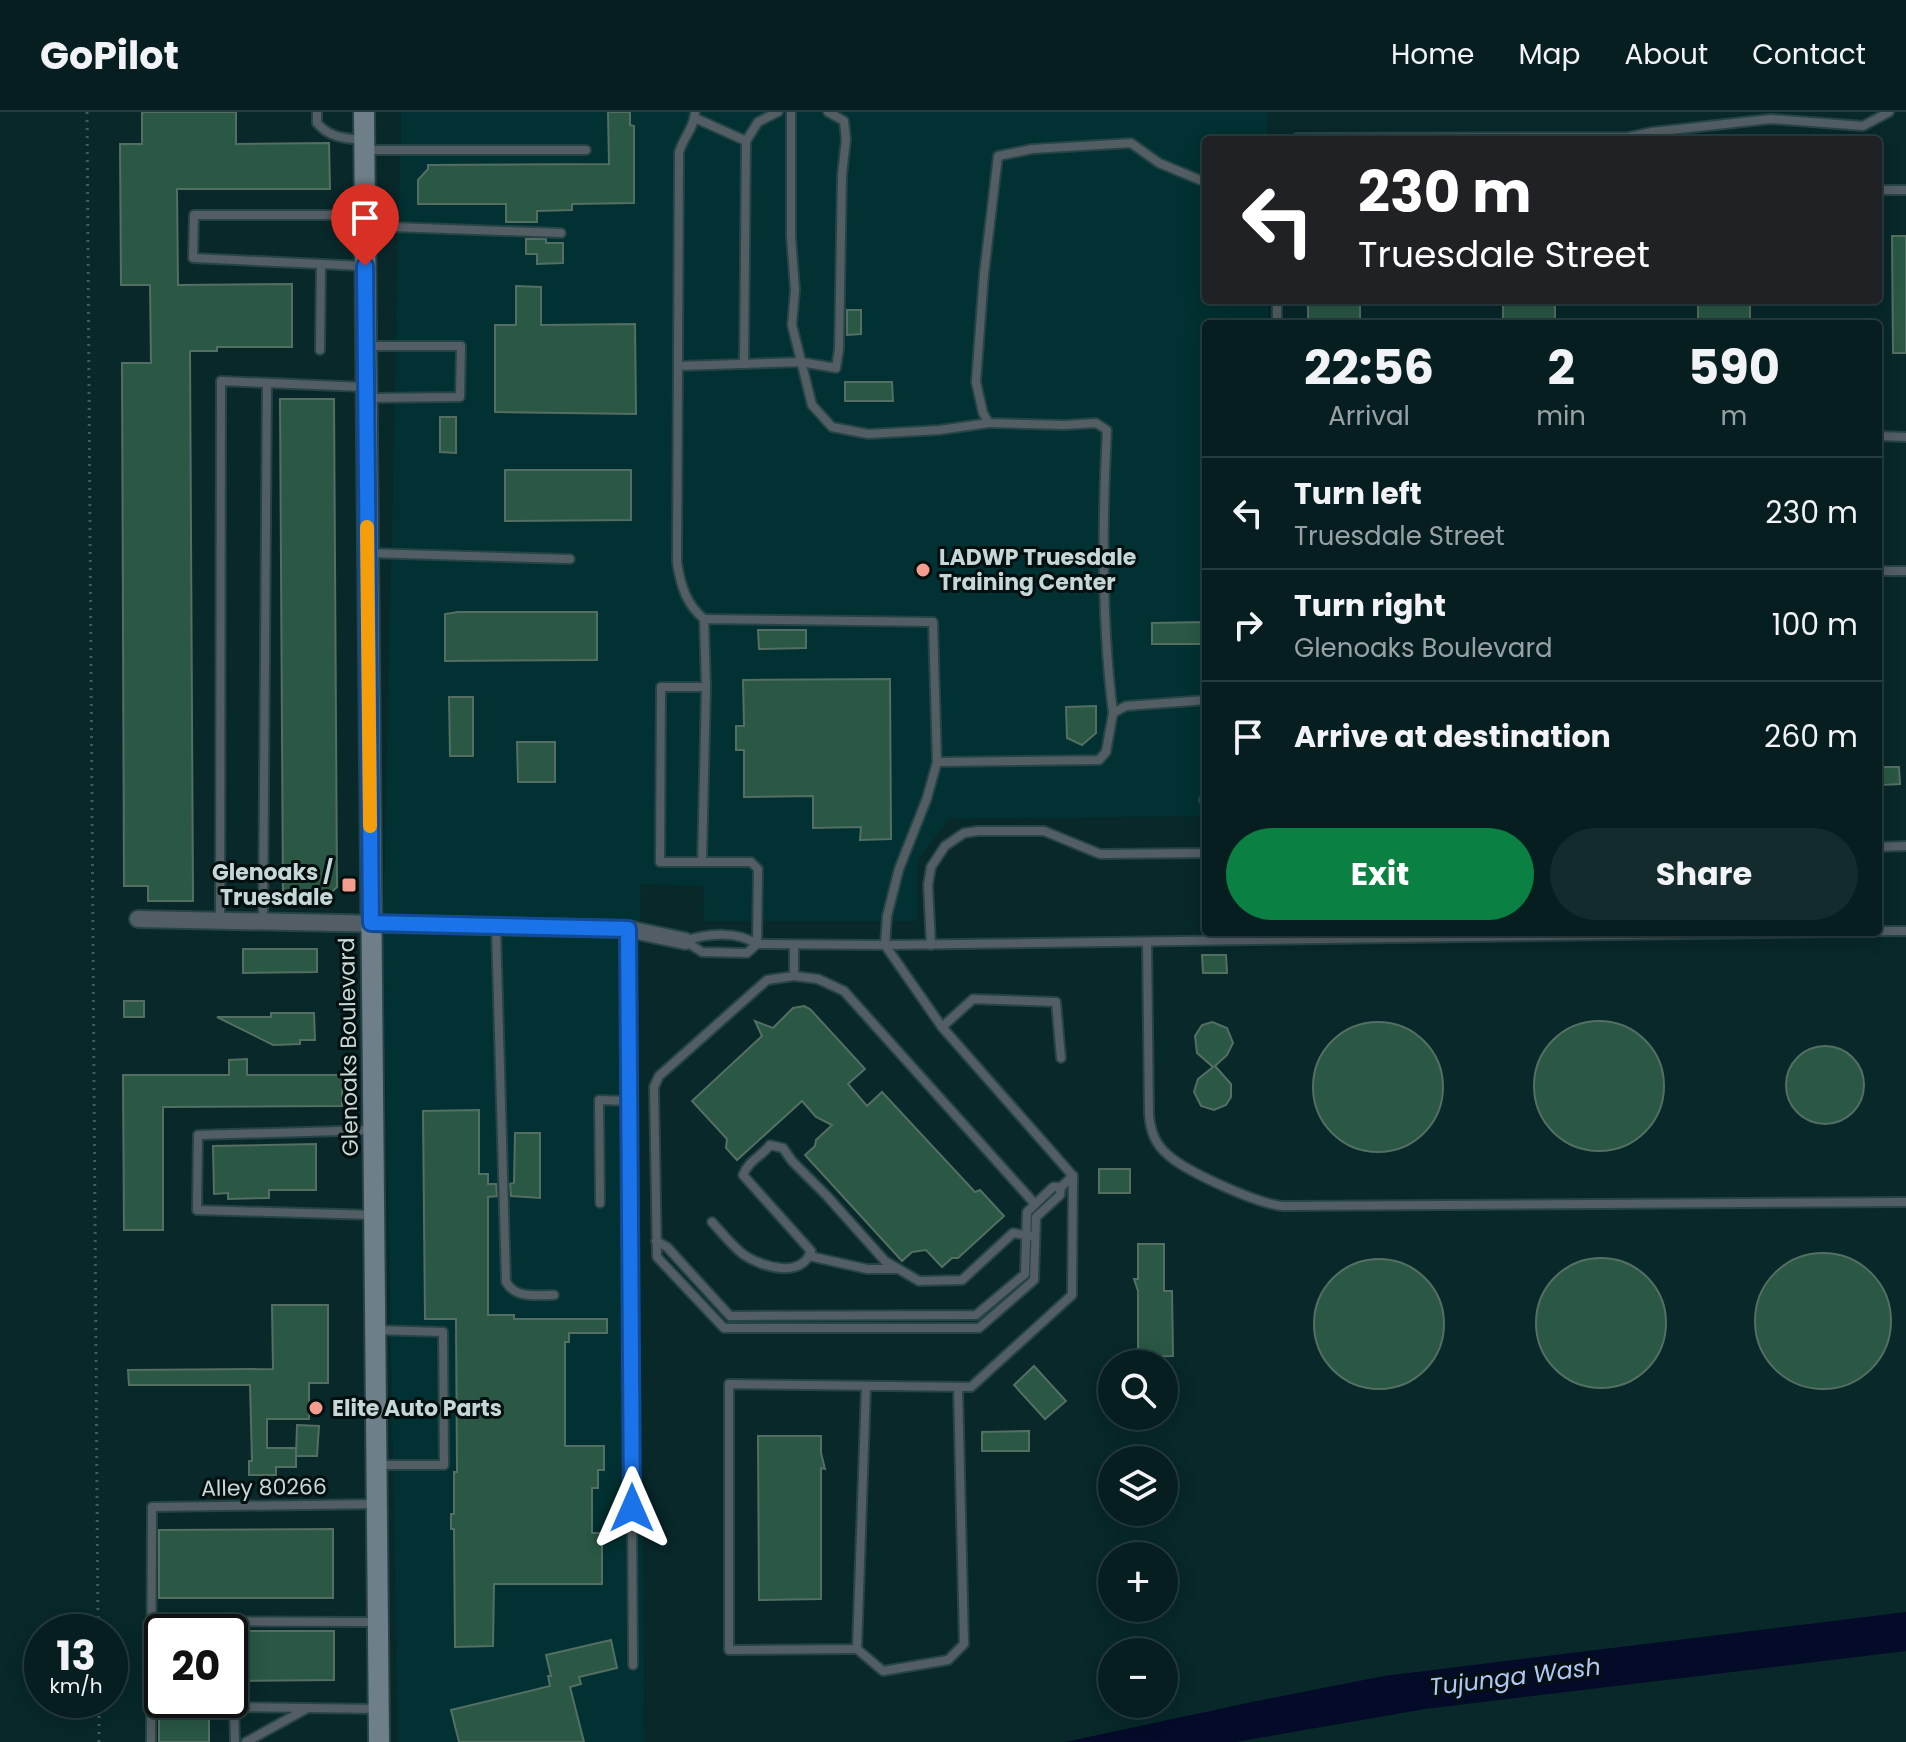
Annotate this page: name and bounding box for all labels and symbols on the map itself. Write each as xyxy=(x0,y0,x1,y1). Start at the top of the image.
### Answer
pin xyxy=(331,184,399,266)
place label: LADWP Truesdale Training Center xyxy=(939,542,1136,598)
marker: LADWP Truesdale Training Center xyxy=(914,561,932,579)
place label: Glenoaks / Truesdale xyxy=(212,857,333,913)
marker: Glenoaks / Truesdale xyxy=(340,876,358,894)
street label: Glenoaks Boulevard xyxy=(331,937,366,1157)
place label: Elite Auto Parts xyxy=(332,1393,502,1424)
marker: Elite Auto Parts xyxy=(307,1399,325,1417)
position arrow xyxy=(590,1466,674,1550)
street label: Alley 80266 xyxy=(201,1471,327,1504)
speed limit sign: 20 xyxy=(144,1614,248,1718)
water label: Tujunga Wash xyxy=(1427,1650,1602,1703)

